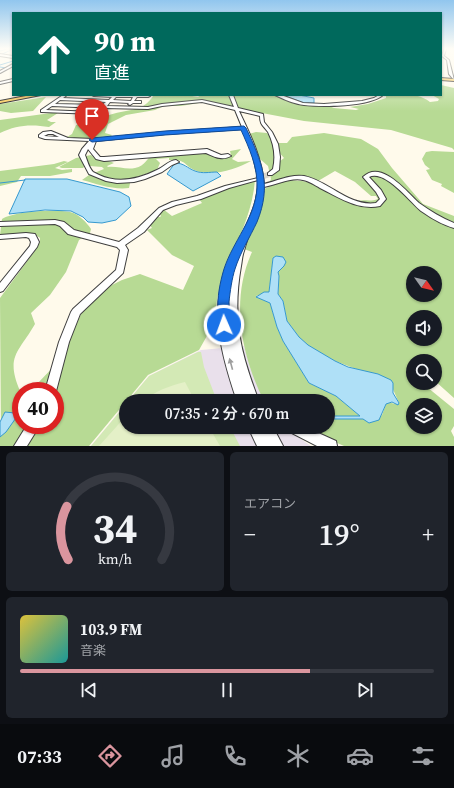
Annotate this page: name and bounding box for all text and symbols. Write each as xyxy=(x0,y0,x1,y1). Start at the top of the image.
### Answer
text: 90 m xyxy=(94,22,156,60)
icon: ahead xyxy=(28,28,80,80)
text: 直進 xyxy=(94,60,130,85)
pin xyxy=(75,99,109,140)
icon: arrive xyxy=(81,105,103,127)
north arrow xyxy=(406,266,442,302)
map controls xyxy=(406,266,442,434)
position arrow xyxy=(203,304,245,346)
button: sound xyxy=(406,310,442,346)
button: search xyxy=(406,354,442,390)
one-way arrow xyxy=(227,358,233,370)
speed limit sign: 40 xyxy=(12,382,64,434)
button: layers xyxy=(406,398,442,434)
text: 07:35 · 2 分 · 670 m xyxy=(165,403,289,424)
text: エアコン xyxy=(244,495,296,512)
text: 34 xyxy=(92,499,138,556)
text: 19° xyxy=(318,514,360,555)
text: − xyxy=(244,519,256,549)
text: + xyxy=(422,519,434,549)
text: km/h xyxy=(98,548,132,568)
text: 103.9 FM xyxy=(80,619,142,640)
text: 音楽 xyxy=(80,642,106,659)
icon: previous xyxy=(78,679,100,701)
icon: pause xyxy=(216,679,238,701)
icon: next xyxy=(354,679,376,701)
icon: directions xyxy=(96,742,124,770)
icon: music xyxy=(159,742,187,770)
icon: phone xyxy=(221,742,249,770)
icon: climate xyxy=(284,742,312,770)
icon: car xyxy=(346,742,374,770)
icon: filters xyxy=(409,742,437,770)
text: 07:33 xyxy=(17,744,62,769)

